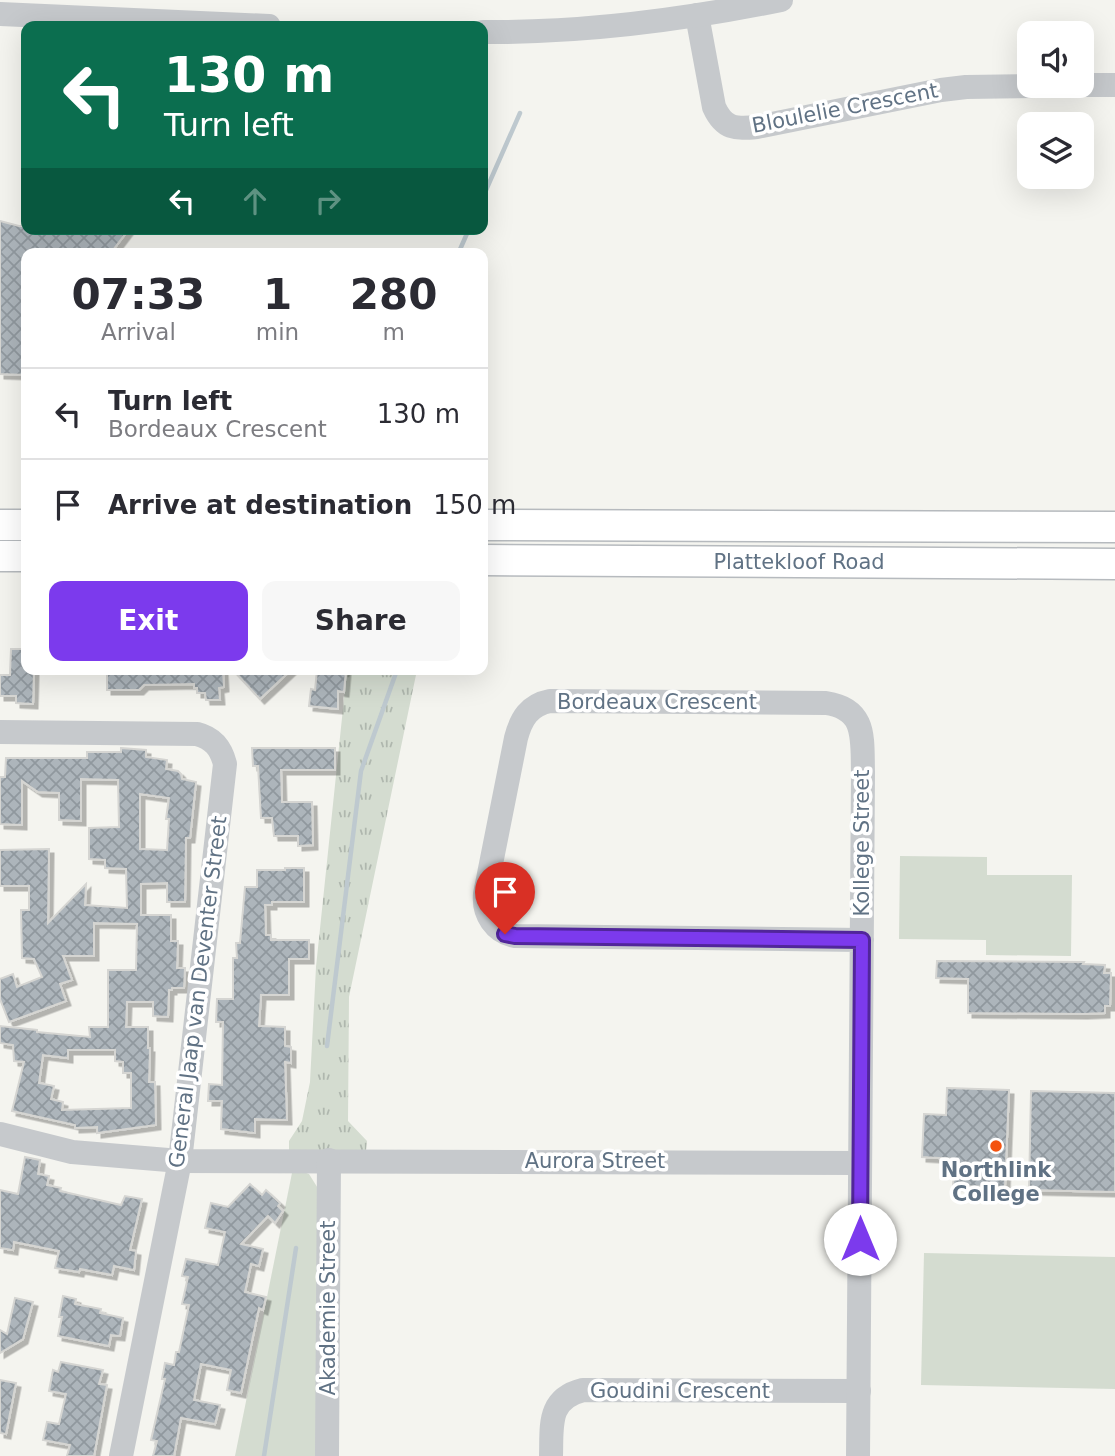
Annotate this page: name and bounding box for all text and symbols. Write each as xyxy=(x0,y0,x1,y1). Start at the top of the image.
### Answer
map controls xyxy=(1017,21,1094,189)
button: sound xyxy=(1017,21,1094,98)
text: 130 m xyxy=(164,47,334,104)
icon: left xyxy=(49,49,140,140)
street label: Bloulelie Crescent xyxy=(750,78,940,138)
text: Turn left xyxy=(164,106,294,144)
button: layers xyxy=(1017,112,1094,189)
icon: left xyxy=(163,182,201,220)
icon: ahead xyxy=(236,182,274,220)
icon: right xyxy=(309,182,347,220)
text: 07:33 xyxy=(72,270,205,319)
text: 1 xyxy=(263,270,292,319)
text: 280 xyxy=(350,270,437,319)
text: Arrival xyxy=(101,319,176,345)
text: min xyxy=(256,319,299,345)
text: m xyxy=(382,319,405,345)
text: Turn left xyxy=(108,386,232,416)
icon: left xyxy=(49,395,87,433)
text: 130 m xyxy=(377,399,460,429)
text: Bordeaux Crescent xyxy=(108,416,327,442)
icon: arrive xyxy=(49,486,87,524)
text: Arrive at destination xyxy=(108,490,412,520)
text: 150 m xyxy=(433,490,516,520)
street label: Plattekloof Road xyxy=(713,550,885,574)
button: Exit xyxy=(49,581,248,661)
button: Share xyxy=(262,581,460,661)
street label: Bordeaux Crescent xyxy=(557,690,757,714)
street label: Kollege Street xyxy=(850,770,874,916)
street label: General Jaap van Deventer Street xyxy=(164,815,232,1169)
pin xyxy=(475,862,535,934)
icon: arrive xyxy=(486,873,524,911)
marker: Northlink College xyxy=(988,1138,1004,1154)
street label: Aurora Street xyxy=(525,1149,665,1173)
place label: Northlink College xyxy=(941,1158,1052,1206)
position arrow xyxy=(823,1202,897,1276)
street label: Akademie Street xyxy=(316,1221,340,1395)
street label: Goudini Crescent xyxy=(590,1379,770,1403)

